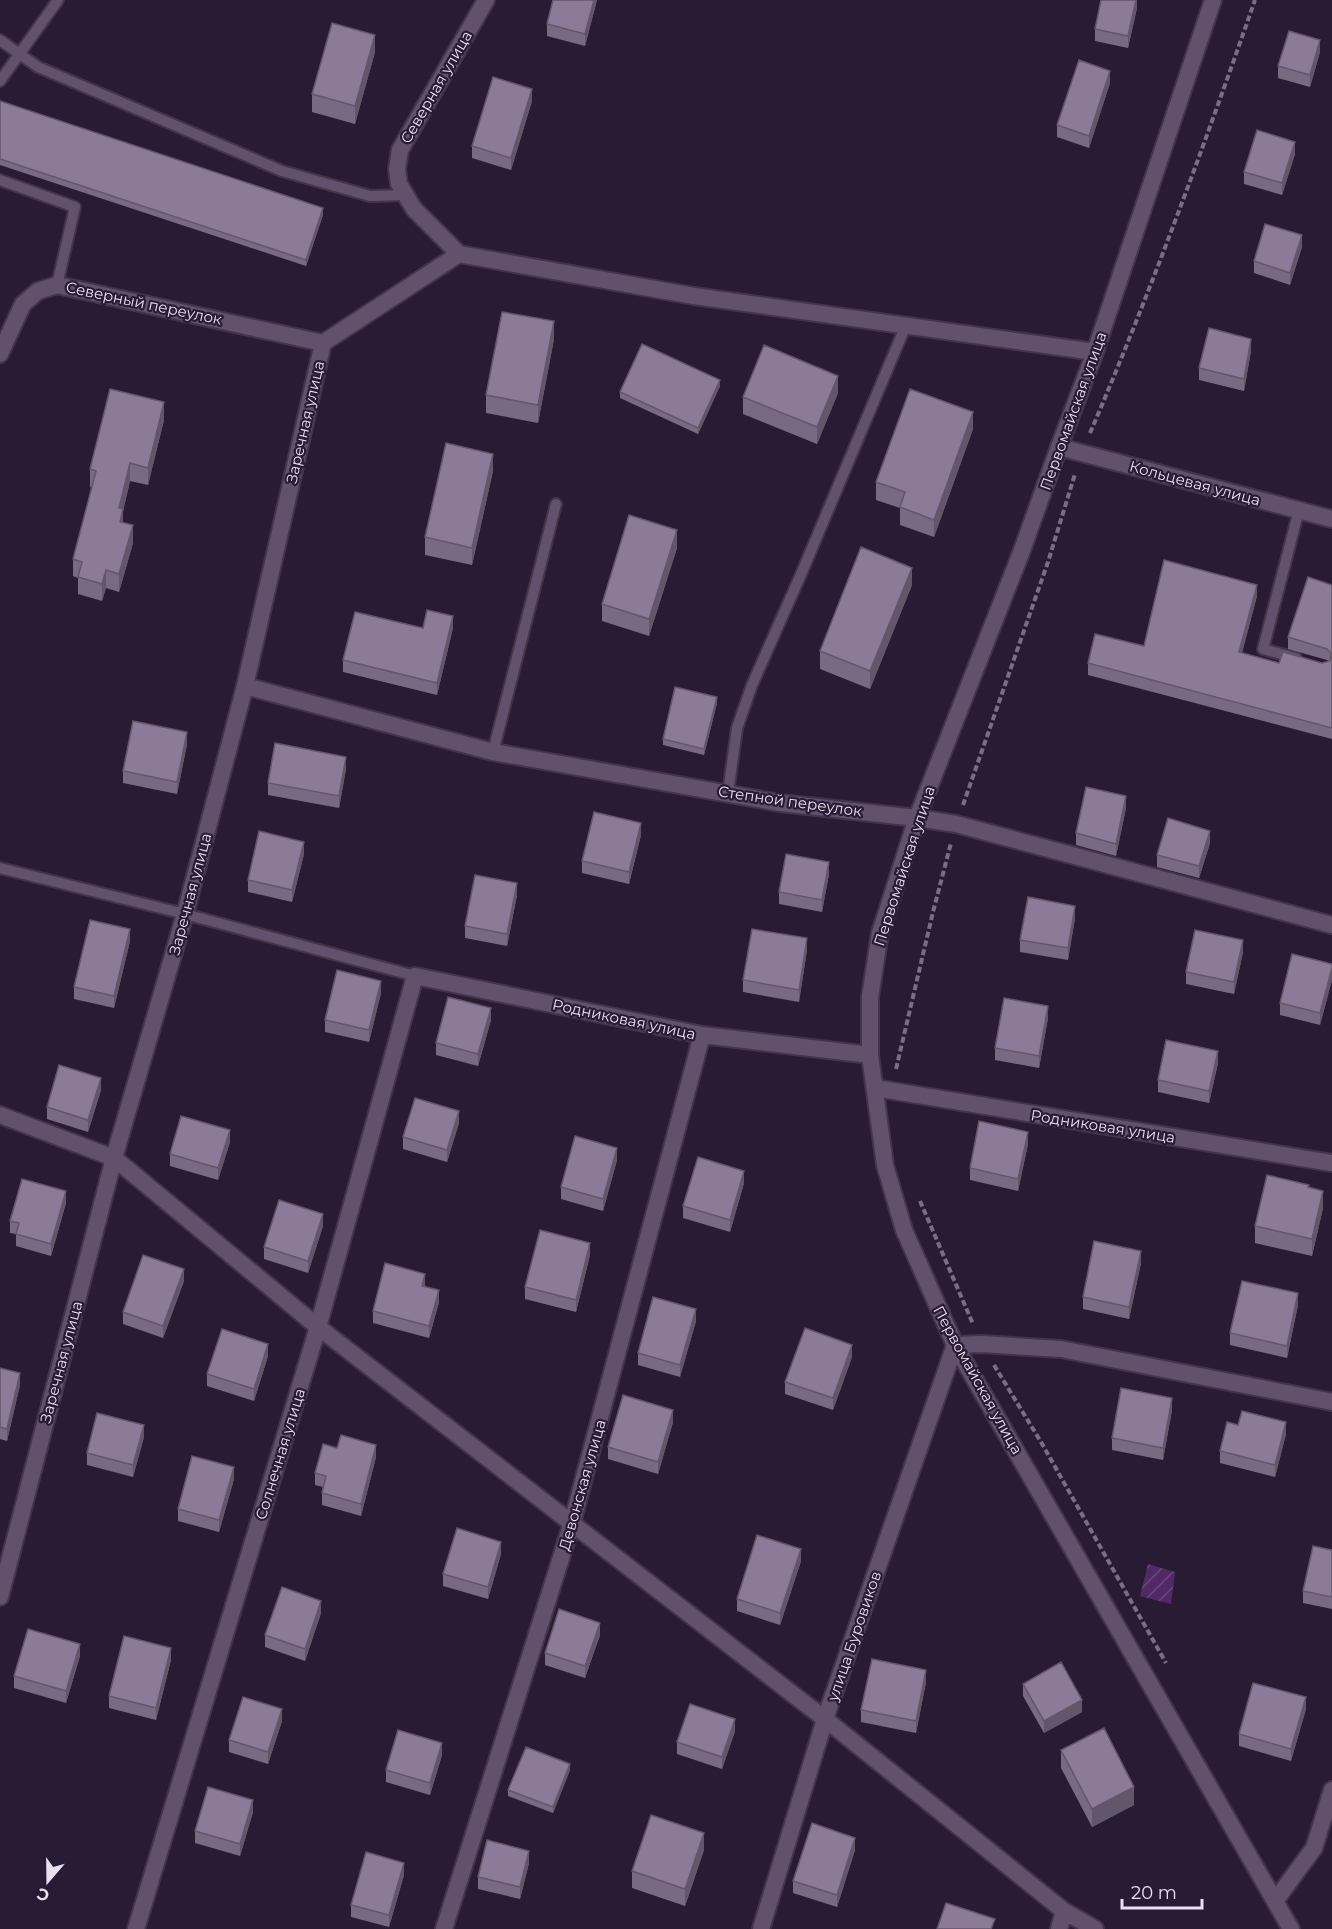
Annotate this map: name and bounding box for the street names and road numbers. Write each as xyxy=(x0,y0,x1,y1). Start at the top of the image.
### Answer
street label: Северная улица xyxy=(396,27,476,147)
street label: Северный переулок xyxy=(64,277,224,329)
street label: Первомайская улица xyxy=(1035,329,1111,493)
street label: Заречная улица xyxy=(282,359,328,485)
street label: Кольцевая улица xyxy=(1127,456,1263,510)
street label: Степной переулок xyxy=(717,781,863,821)
street label: Первомайская улица xyxy=(869,784,939,948)
street label: Заречная улица xyxy=(165,831,215,957)
street label: Родниковая улица xyxy=(551,995,697,1043)
street label: Родниковая улица xyxy=(1029,1105,1177,1147)
street label: Заречная улица xyxy=(36,1299,86,1425)
street label: Первомайская улица xyxy=(929,1302,1027,1458)
street label: Солнечная улица xyxy=(251,1386,309,1522)
street label: Девонская улица xyxy=(554,1417,610,1553)
street label: улица Буровиков xyxy=(823,1569,885,1704)

